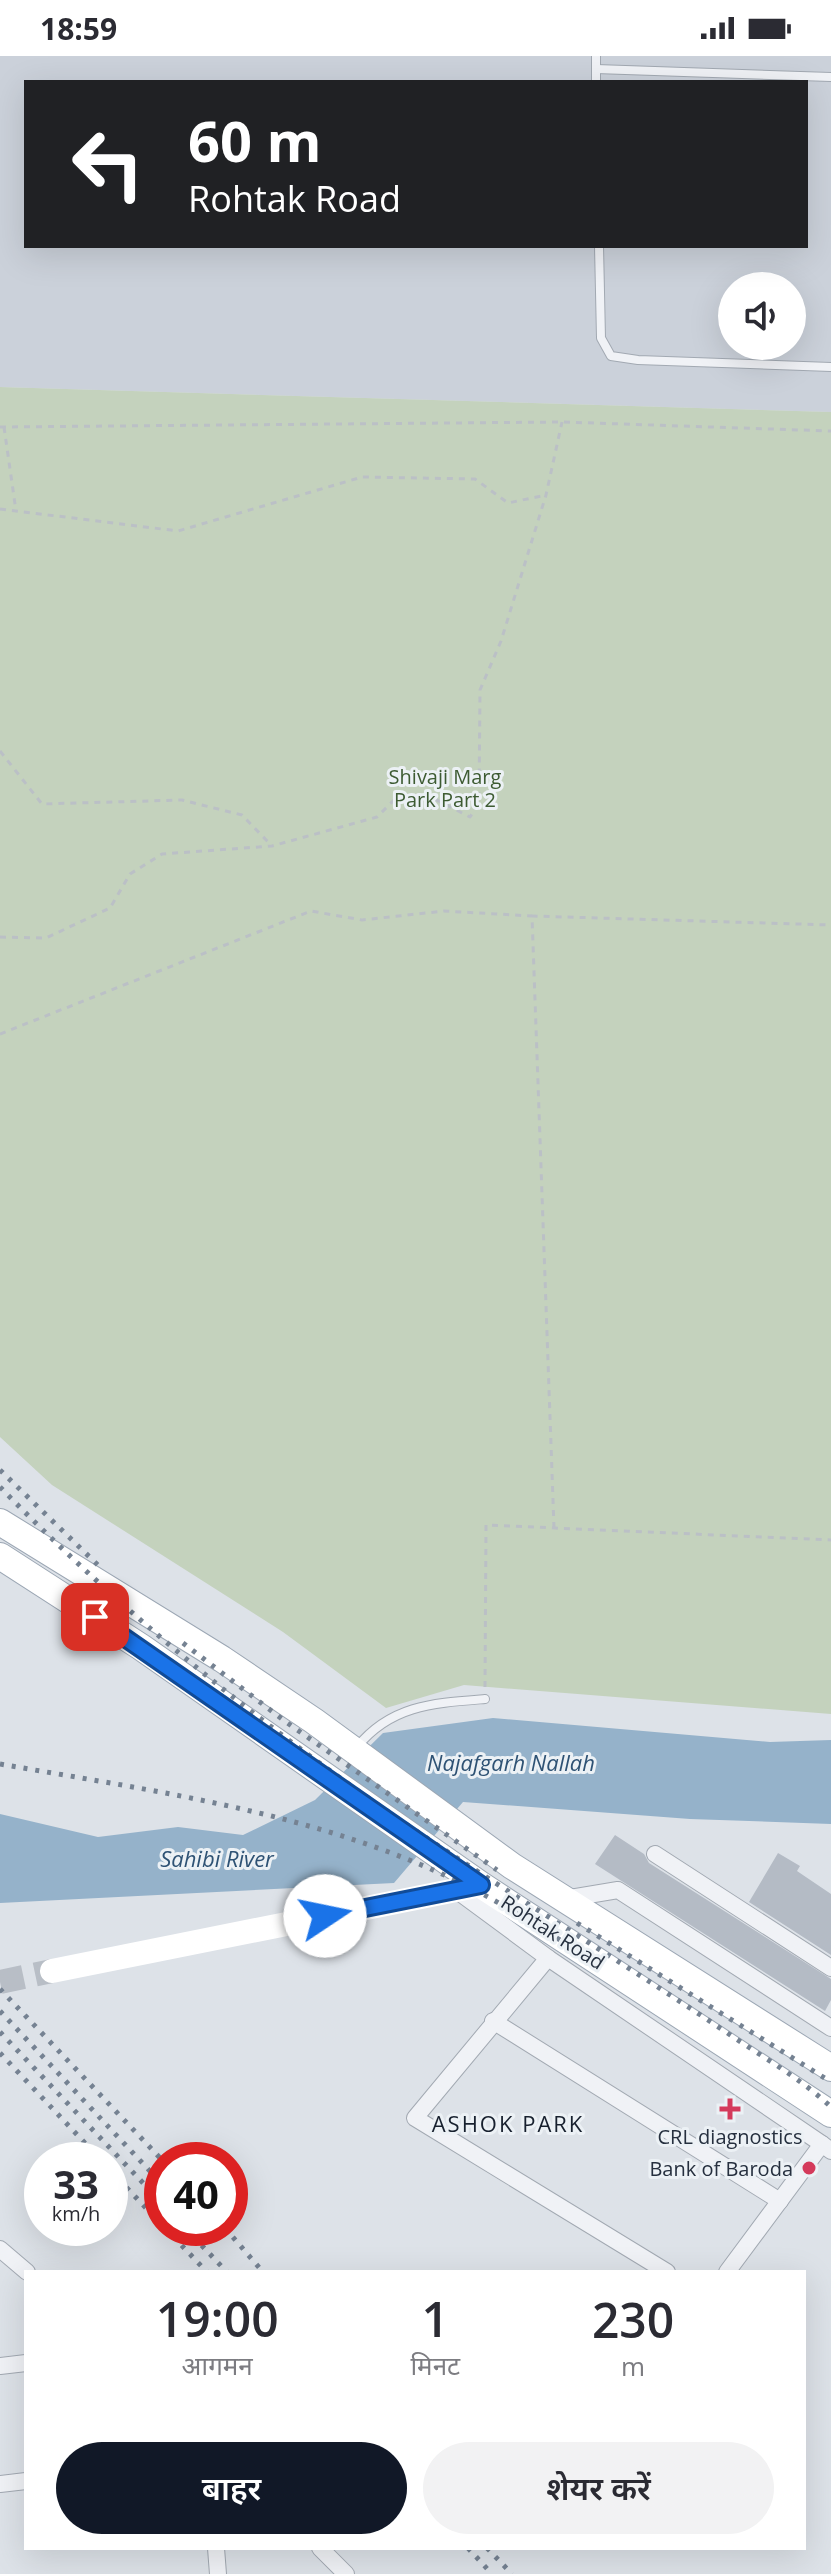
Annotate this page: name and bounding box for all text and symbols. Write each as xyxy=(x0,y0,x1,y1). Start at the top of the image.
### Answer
text: 18:59 xyxy=(40,8,117,49)
text: 60 m xyxy=(188,102,322,178)
icon: left xyxy=(56,112,160,216)
text: Rohtak Road xyxy=(188,174,401,223)
map controls xyxy=(718,272,806,360)
button: sound xyxy=(718,272,806,360)
park label: Shivaji Marg Park Part 2 xyxy=(389,763,502,813)
pin xyxy=(61,1583,129,1651)
icon: arrive xyxy=(73,1595,117,1639)
water label: Najafgarh Nallah xyxy=(427,1747,595,1777)
water label: Sahibi River xyxy=(160,1843,275,1873)
position arrow xyxy=(283,1874,367,1958)
street label: Rohtak Road xyxy=(496,1888,610,1976)
marker: CRL diagnostics xyxy=(719,2098,741,2120)
district label: ASHOK PARK xyxy=(432,2108,584,2138)
place label: CRL diagnostics xyxy=(658,2123,802,2150)
speed limit sign: 40 xyxy=(144,2142,248,2246)
place label: Bank of Baroda xyxy=(649,2155,793,2182)
text: 33 xyxy=(53,2156,99,2211)
marker: Bank of Baroda xyxy=(800,2159,818,2177)
text: km/h xyxy=(52,2200,100,2227)
text: 19:00 xyxy=(156,2286,279,2351)
text: 1 xyxy=(422,2286,449,2351)
text: 230 xyxy=(592,2287,674,2352)
text: आगमन xyxy=(182,2347,253,2383)
text: मिनट xyxy=(410,2347,460,2383)
text: m xyxy=(621,2348,645,2384)
button: बाहर xyxy=(56,2442,407,2534)
button: शेयर करें xyxy=(423,2442,774,2534)

